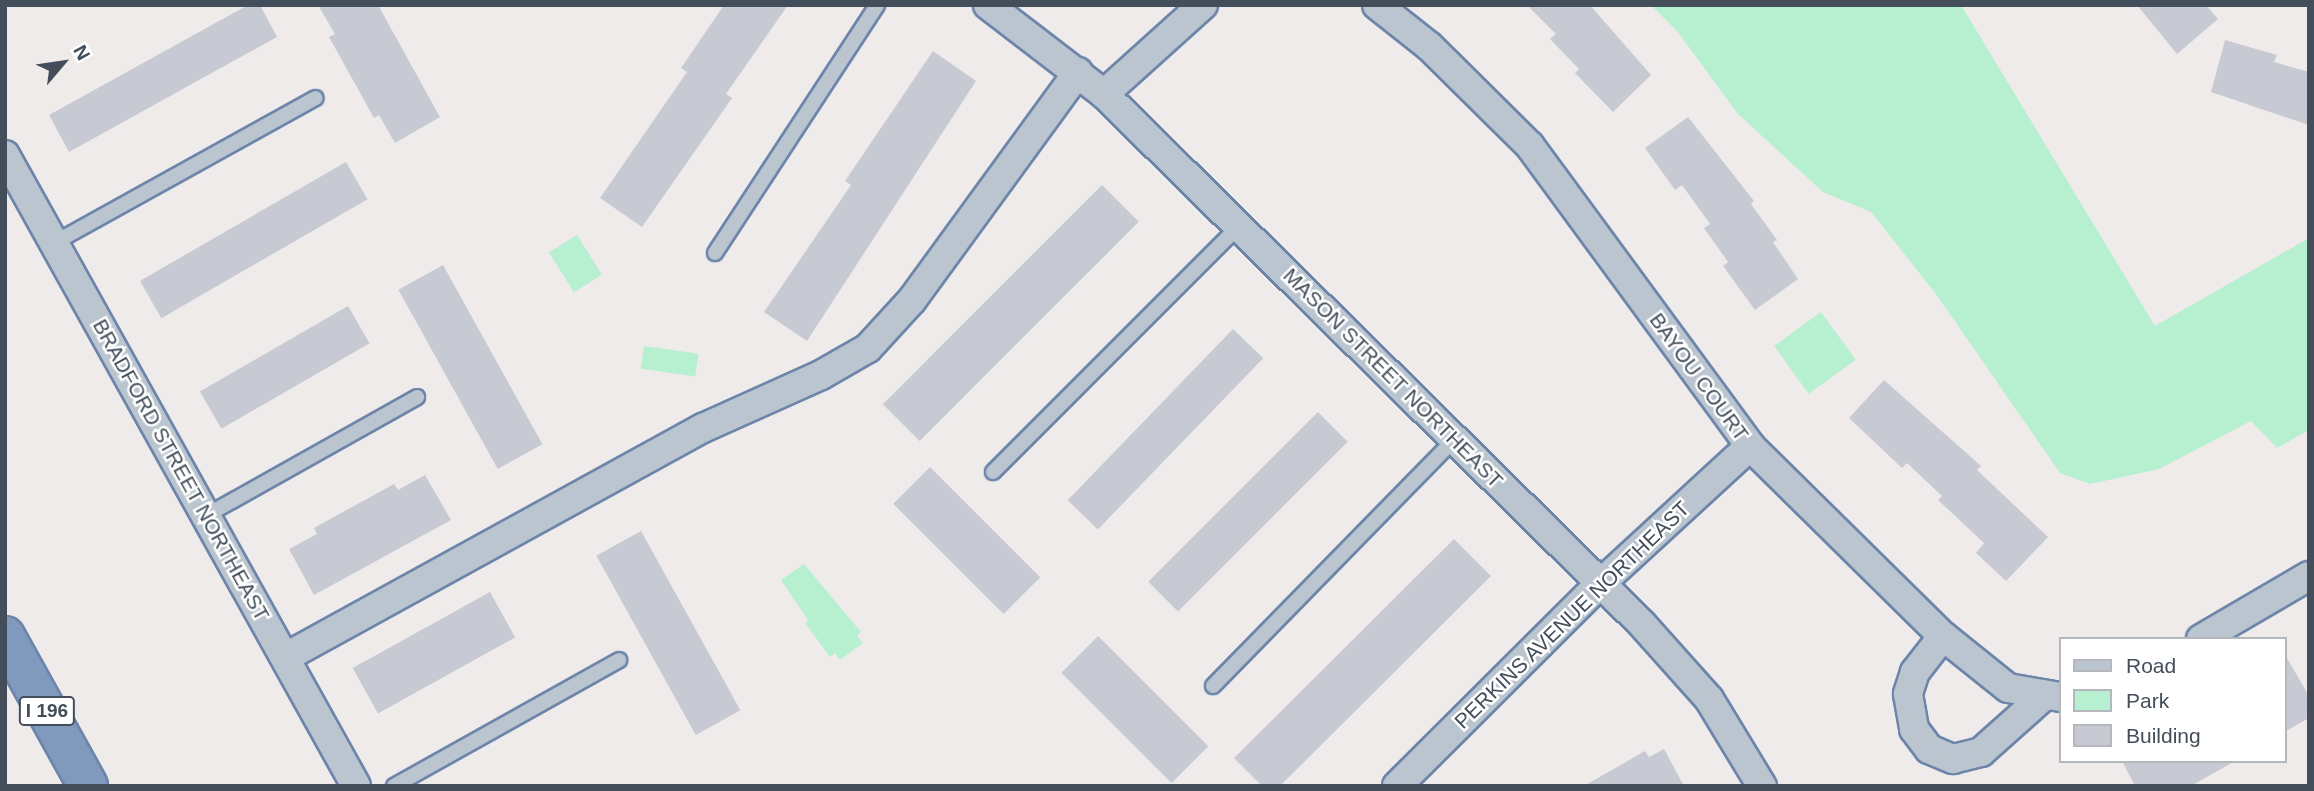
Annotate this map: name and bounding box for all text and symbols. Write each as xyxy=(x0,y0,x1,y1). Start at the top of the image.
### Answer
north arrow xyxy=(28,28,98,98)
text: N xyxy=(69,41,94,64)
street label: MASON STREET NORTHEAST xyxy=(1278,263,1508,493)
street label: BAYOU COURT xyxy=(1644,308,1754,446)
street label: BRADFORD STREET NORTHEAST xyxy=(87,315,275,625)
street label: PERKINS AVENUE NORTHEAST xyxy=(1449,496,1695,734)
legend xyxy=(2058,637,2286,763)
text: Road xyxy=(2126,654,2176,677)
text: Park xyxy=(2126,689,2169,712)
road number: I 196 xyxy=(17,696,77,726)
text: Building xyxy=(2126,724,2201,747)

